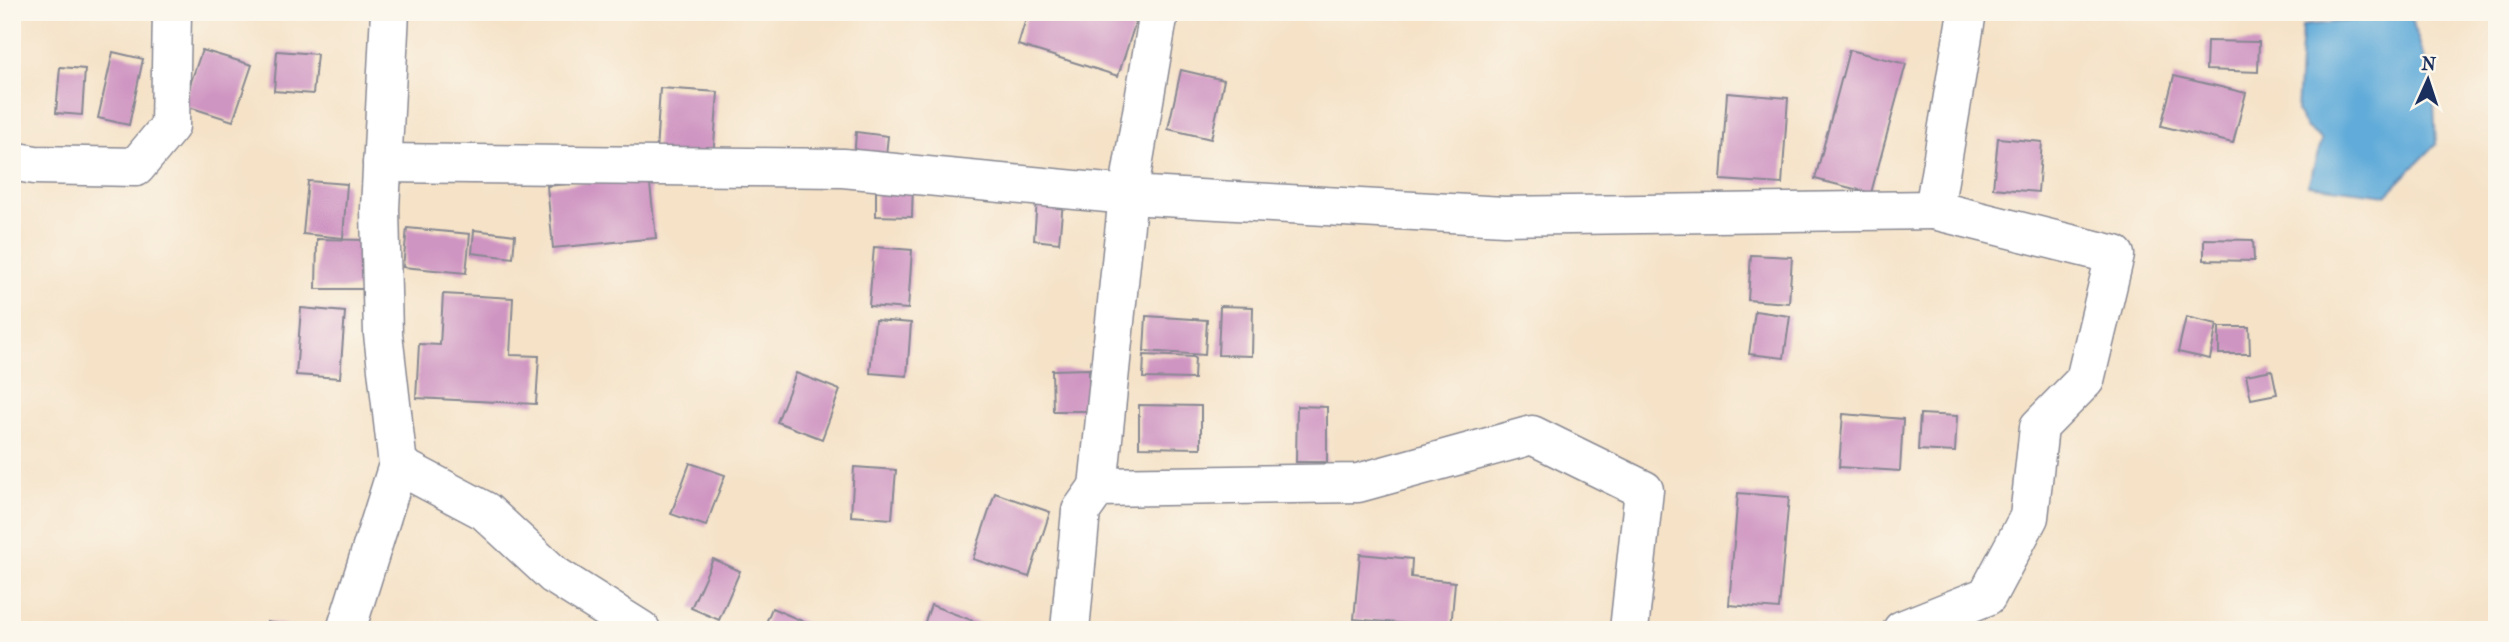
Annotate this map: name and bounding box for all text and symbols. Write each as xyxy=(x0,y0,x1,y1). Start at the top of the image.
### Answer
north arrow xyxy=(2394,46,2464,116)
text: N xyxy=(2421,53,2437,75)

